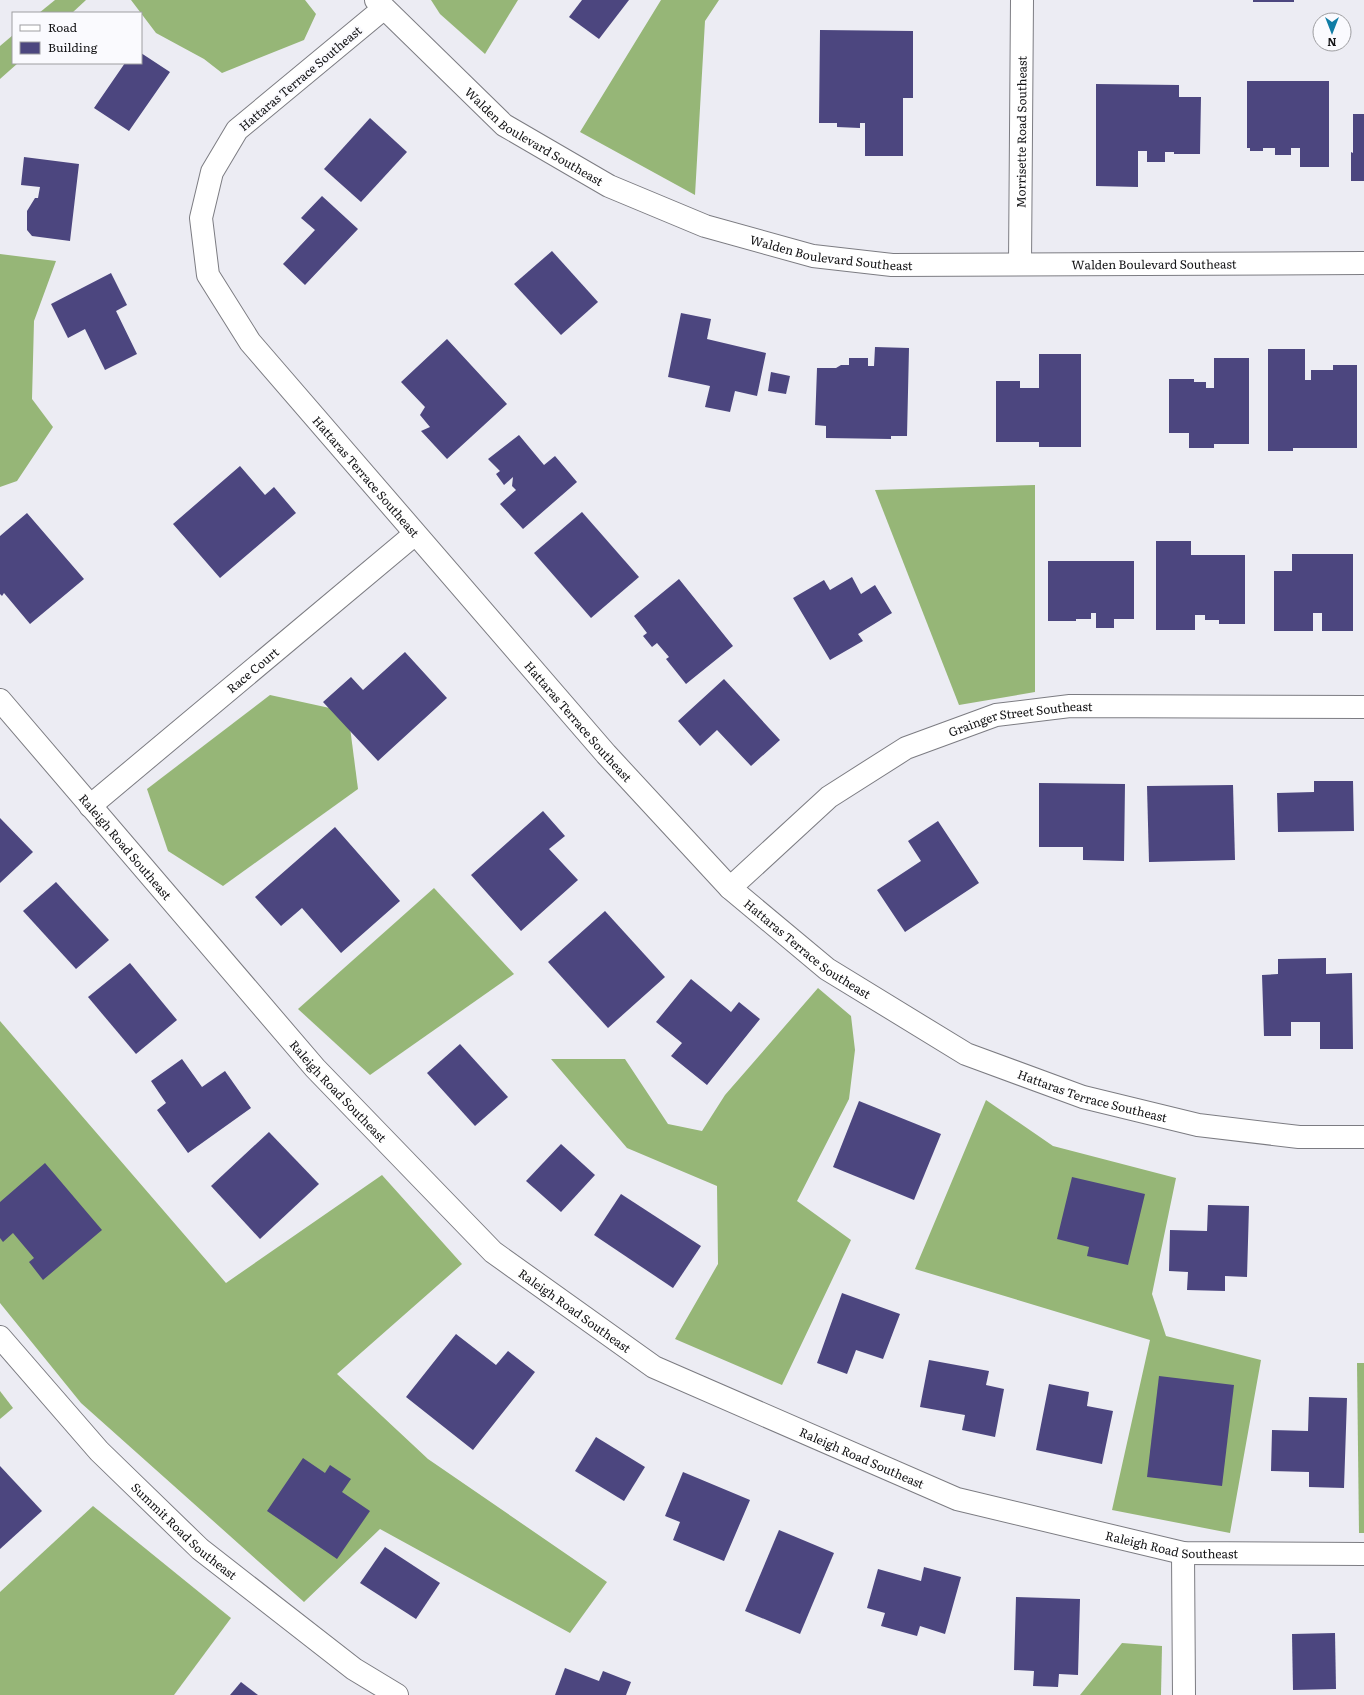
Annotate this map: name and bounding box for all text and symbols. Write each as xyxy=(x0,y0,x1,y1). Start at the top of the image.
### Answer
legend xyxy=(12,12,142,64)
north arrow xyxy=(1312,12,1352,52)
text: Road xyxy=(48,18,78,36)
street label: Hattaras Terrace Southeast xyxy=(235,21,365,135)
text: N xyxy=(1327,35,1337,51)
text: Building xyxy=(48,38,98,56)
street label: Morrisette Road Southeast xyxy=(1011,56,1031,208)
street label: Walden Boulevard Southeast xyxy=(461,83,607,190)
street label: Walden Boulevard Southeast xyxy=(748,230,913,274)
street label: Walden Boulevard Southeast xyxy=(1071,255,1237,273)
street label: Hattaras Terrace Southeast xyxy=(309,412,424,541)
street label: Race Court xyxy=(223,643,283,697)
street label: Hattaras Terrace Southeast xyxy=(520,657,636,786)
street label: Grainger Street Southeast xyxy=(946,697,1093,741)
street label: Raleigh Road Southeast xyxy=(75,790,176,904)
street label: Hattaras Terrace Southeast xyxy=(740,894,874,1003)
street label: Raleigh Road Southeast xyxy=(286,1036,391,1146)
street label: Hattaras Terrace Southeast xyxy=(1015,1065,1169,1126)
street label: Raleigh Road Southeast xyxy=(515,1264,635,1357)
street label: Raleigh Road Southeast xyxy=(797,1422,927,1493)
street label: Summit Road Southeast xyxy=(127,1478,241,1584)
street label: Raleigh Road Southeast xyxy=(1104,1526,1238,1562)

